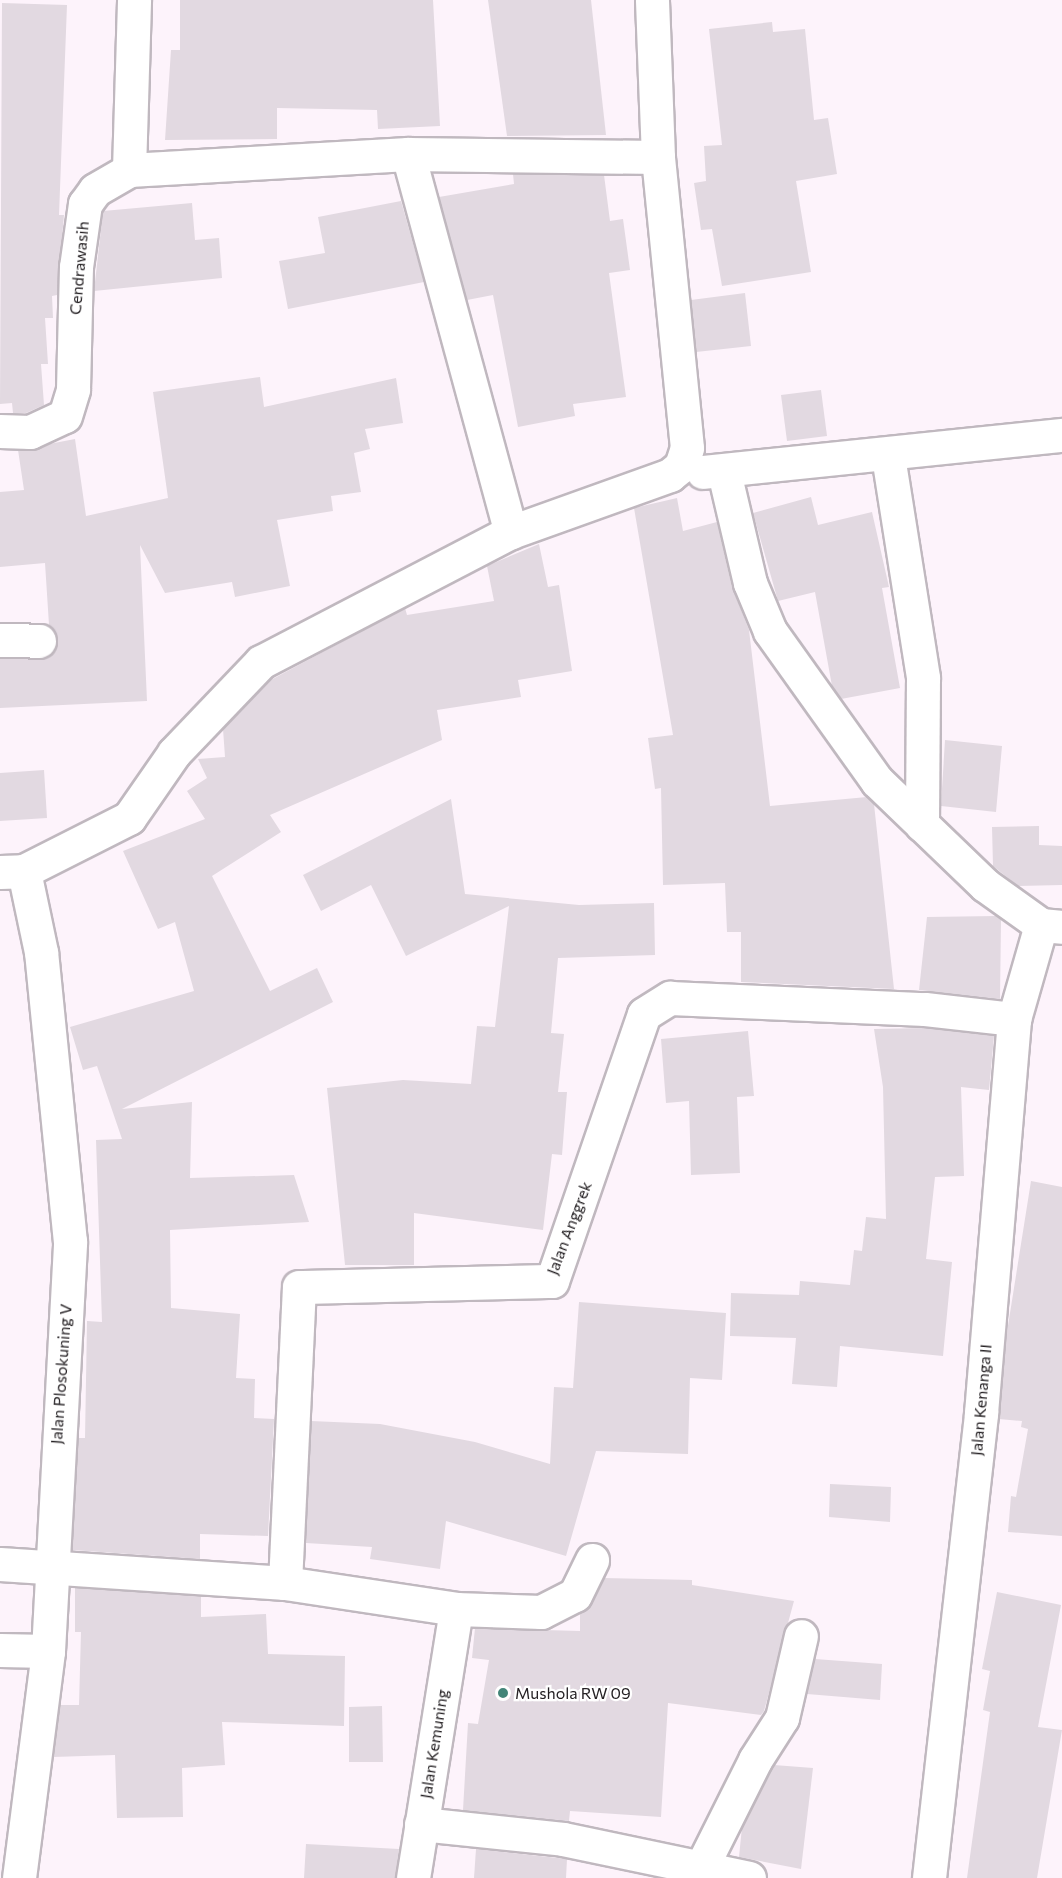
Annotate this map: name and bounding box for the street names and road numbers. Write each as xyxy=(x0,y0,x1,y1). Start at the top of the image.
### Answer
street label: Cendrawasih xyxy=(65,220,93,316)
street label: Jalan Anggrek xyxy=(542,1179,596,1277)
street label: Jalan Plosokuning V xyxy=(47,1303,75,1445)
street label: Jalan Kenanga II xyxy=(967,1343,995,1457)
street label: Jalan Kemuning xyxy=(416,1688,452,1800)

